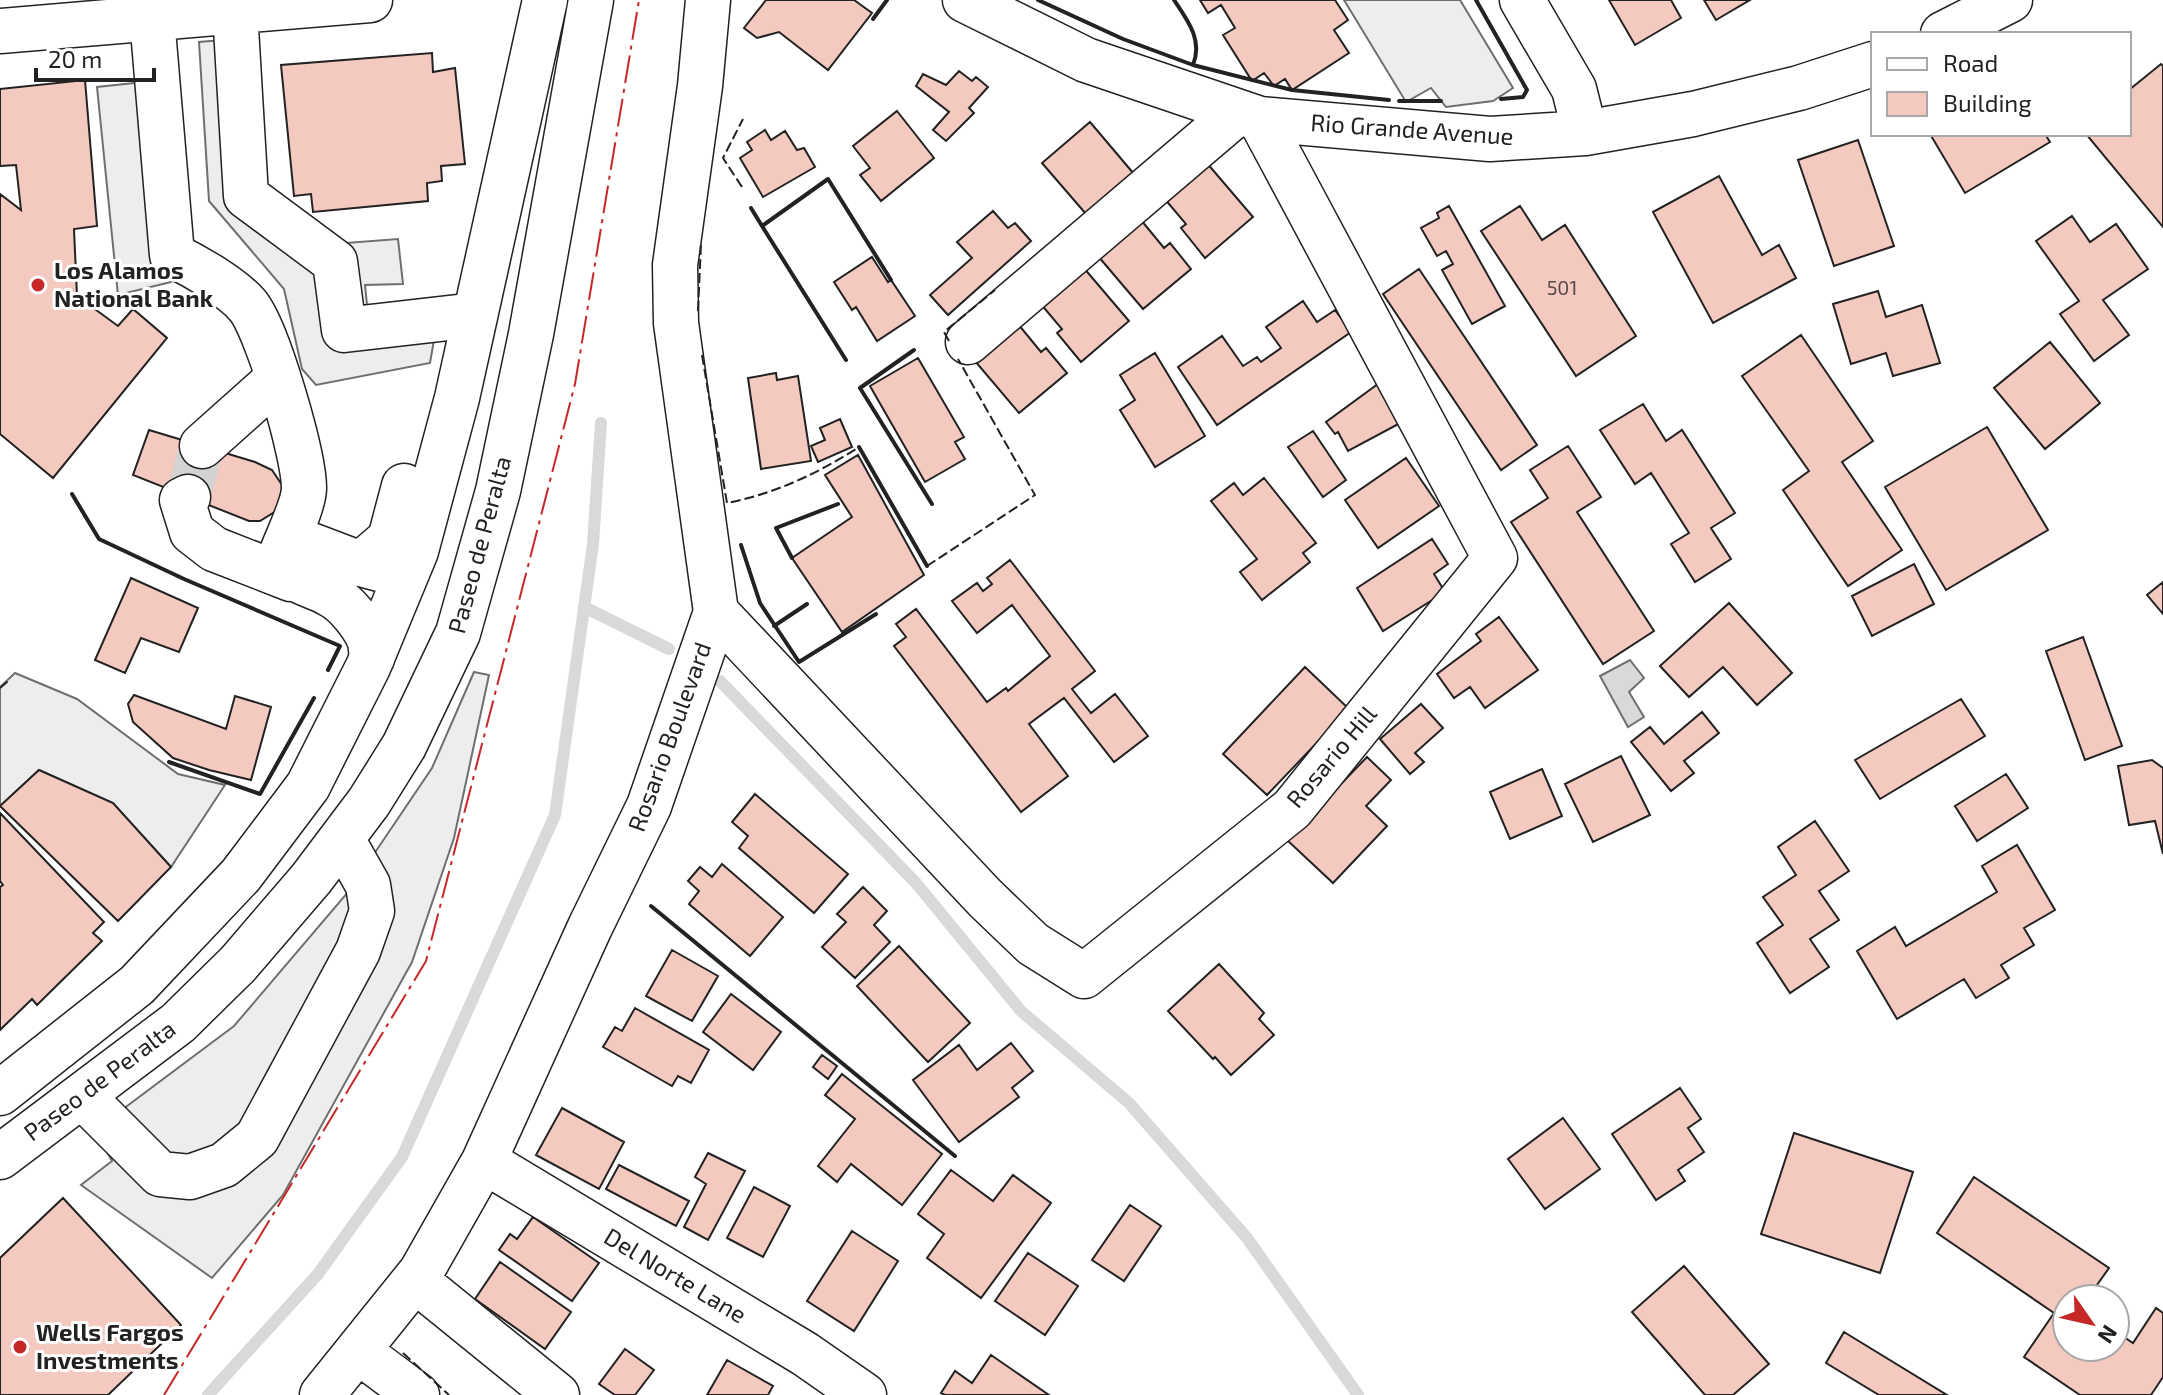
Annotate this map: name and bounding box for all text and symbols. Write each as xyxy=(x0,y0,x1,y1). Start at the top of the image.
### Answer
scale bar xyxy=(36,32,154,82)
legend xyxy=(1871,32,2131,136)
text: 20 m xyxy=(48,44,102,73)
text: Road xyxy=(1943,48,1998,77)
text: Building xyxy=(1943,88,2032,117)
street label: Rio Grande Avenue xyxy=(1310,107,1515,150)
place label: Los Alamos National Bank xyxy=(54,255,214,312)
house number: 501 xyxy=(1547,275,1577,299)
marker: Los Alamos National Bank xyxy=(29,276,47,294)
street label: Paseo de Peralta xyxy=(441,453,516,636)
street label: Rosario Boulevard xyxy=(621,638,716,835)
street label: Rosario Hill xyxy=(1280,699,1382,813)
street label: Paseo de Peralta xyxy=(18,1013,181,1146)
street label: Del Norte Lane xyxy=(599,1221,752,1329)
north arrow xyxy=(2051,1283,2131,1363)
place label: Wells Fargos Investments xyxy=(36,1317,184,1374)
text: N xyxy=(2093,1321,2124,1349)
marker: Wells Fargos Investments xyxy=(11,1338,29,1356)

